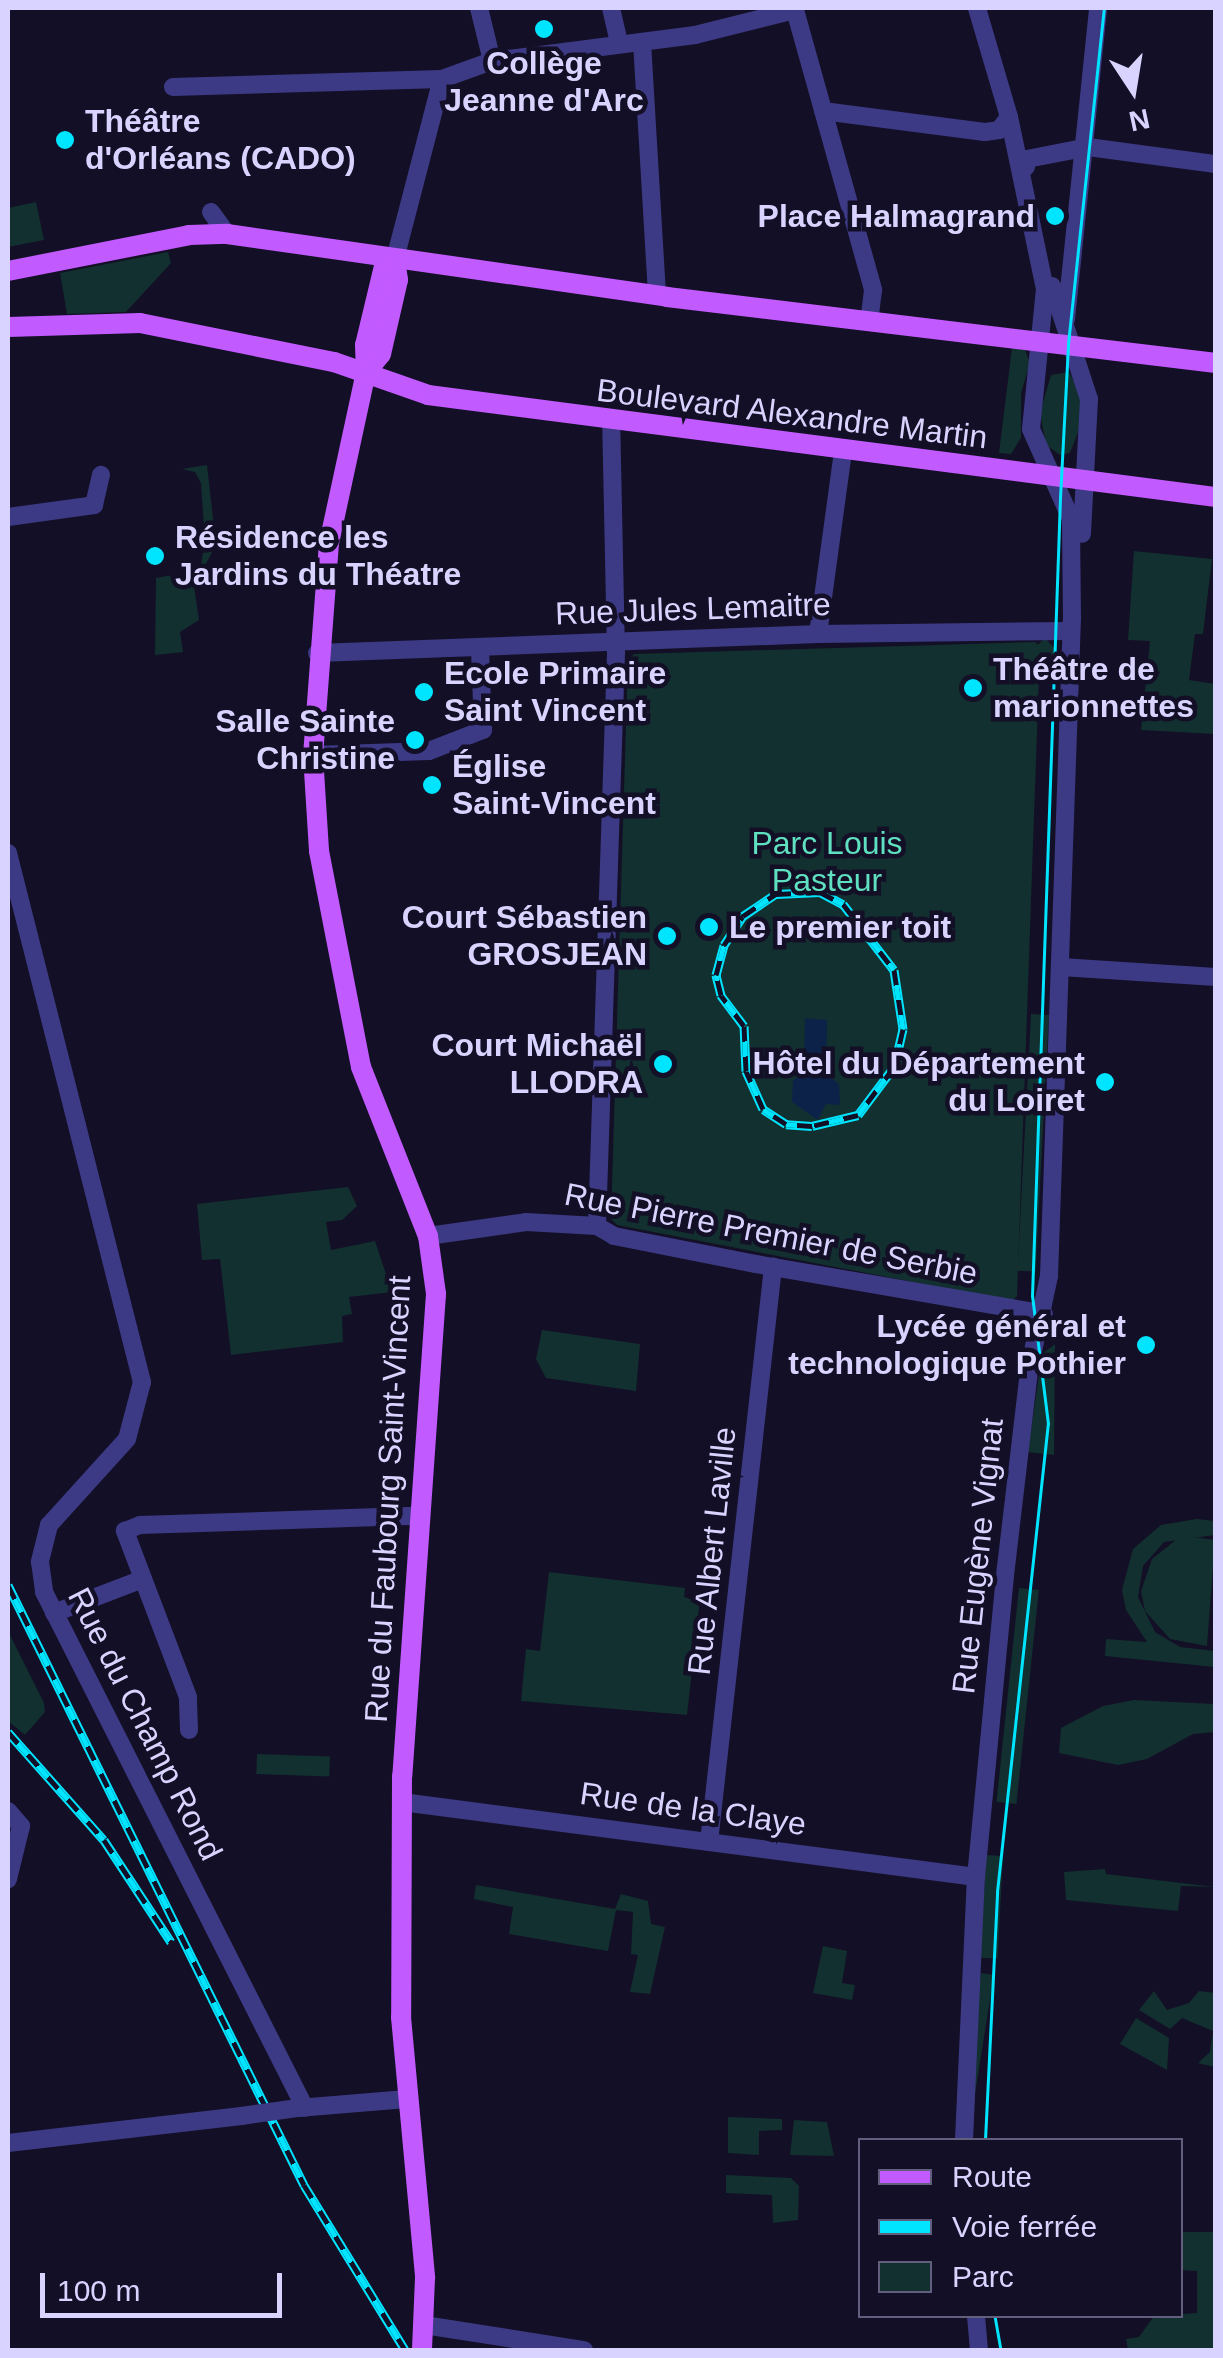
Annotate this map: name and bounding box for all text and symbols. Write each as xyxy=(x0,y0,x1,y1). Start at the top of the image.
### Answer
marker: Collège Jeanne d'Arc xyxy=(533,18,555,40)
north arrow xyxy=(1083,40,1183,140)
place label: Collège Jeanne d'Arc xyxy=(444,45,644,120)
place label: Théâtre d'Orléans (CADO) xyxy=(85,103,356,178)
text: N xyxy=(1126,103,1152,137)
marker: Théâtre d'Orléans (CADO) xyxy=(54,129,76,151)
place label: Place Halmagrand xyxy=(758,197,1035,235)
marker: Place Halmagrand xyxy=(1044,205,1066,227)
street label: Boulevard Alexandre Martin xyxy=(594,371,990,457)
place label: Résidence les Jardins du Théatre xyxy=(175,519,461,594)
marker: Résidence les Jardins du Théatre xyxy=(144,545,166,567)
street label: Rue Jules Lemaitre xyxy=(555,585,831,633)
place label: Théâtre de marionnettes xyxy=(993,651,1194,726)
place label: Ecole Primaire Saint Vincent xyxy=(444,655,666,730)
marker: Théâtre de marionnettes xyxy=(962,677,984,699)
marker: Ecole Primaire Saint Vincent xyxy=(413,681,435,703)
place label: Salle Sainte Christine xyxy=(215,703,395,778)
marker: Salle Sainte Christine xyxy=(404,729,426,751)
place label: Église Saint-Vincent xyxy=(452,748,656,823)
marker: Église Saint-Vincent xyxy=(421,774,443,796)
park label: Parc Louis Pasteur xyxy=(751,825,903,900)
place label: Court Sébastien GROSJEAN xyxy=(402,899,647,974)
place label: Le premier toit xyxy=(729,908,951,946)
marker: Le premier toit xyxy=(698,916,720,938)
marker: Court Sébastien GROSJEAN xyxy=(656,925,678,947)
place label: Court Michaël LLODRA xyxy=(431,1027,643,1102)
place label: Hôtel du Département du Loiret xyxy=(753,1045,1085,1120)
marker: Court Michaël LLODRA xyxy=(652,1053,674,1075)
marker: Hôtel du Département du Loiret xyxy=(1094,1071,1116,1093)
street label: Rue Pierre Premier de Serbie xyxy=(561,1175,981,1293)
street label: Rue du Faubourg Saint-Vincent xyxy=(357,1274,419,1724)
place label: Lycée général et technologique Pothier xyxy=(788,1308,1126,1383)
marker: Lycée général et technologique Pothier xyxy=(1135,1334,1157,1356)
street label: Rue Eugène Vignat xyxy=(944,1416,1012,1696)
street label: Rue Albert Laville xyxy=(680,1424,744,1678)
street label: Rue du Champ Rond xyxy=(60,1581,230,1867)
street label: Rue de la Claye xyxy=(578,1774,808,1844)
legend xyxy=(858,2138,1183,2318)
text: Route xyxy=(952,2160,1032,2193)
text: Voie ferrée xyxy=(952,2210,1097,2243)
scale bar xyxy=(45,2253,288,2315)
text: Parc xyxy=(952,2260,1014,2293)
text: 100 m xyxy=(57,2274,140,2307)

